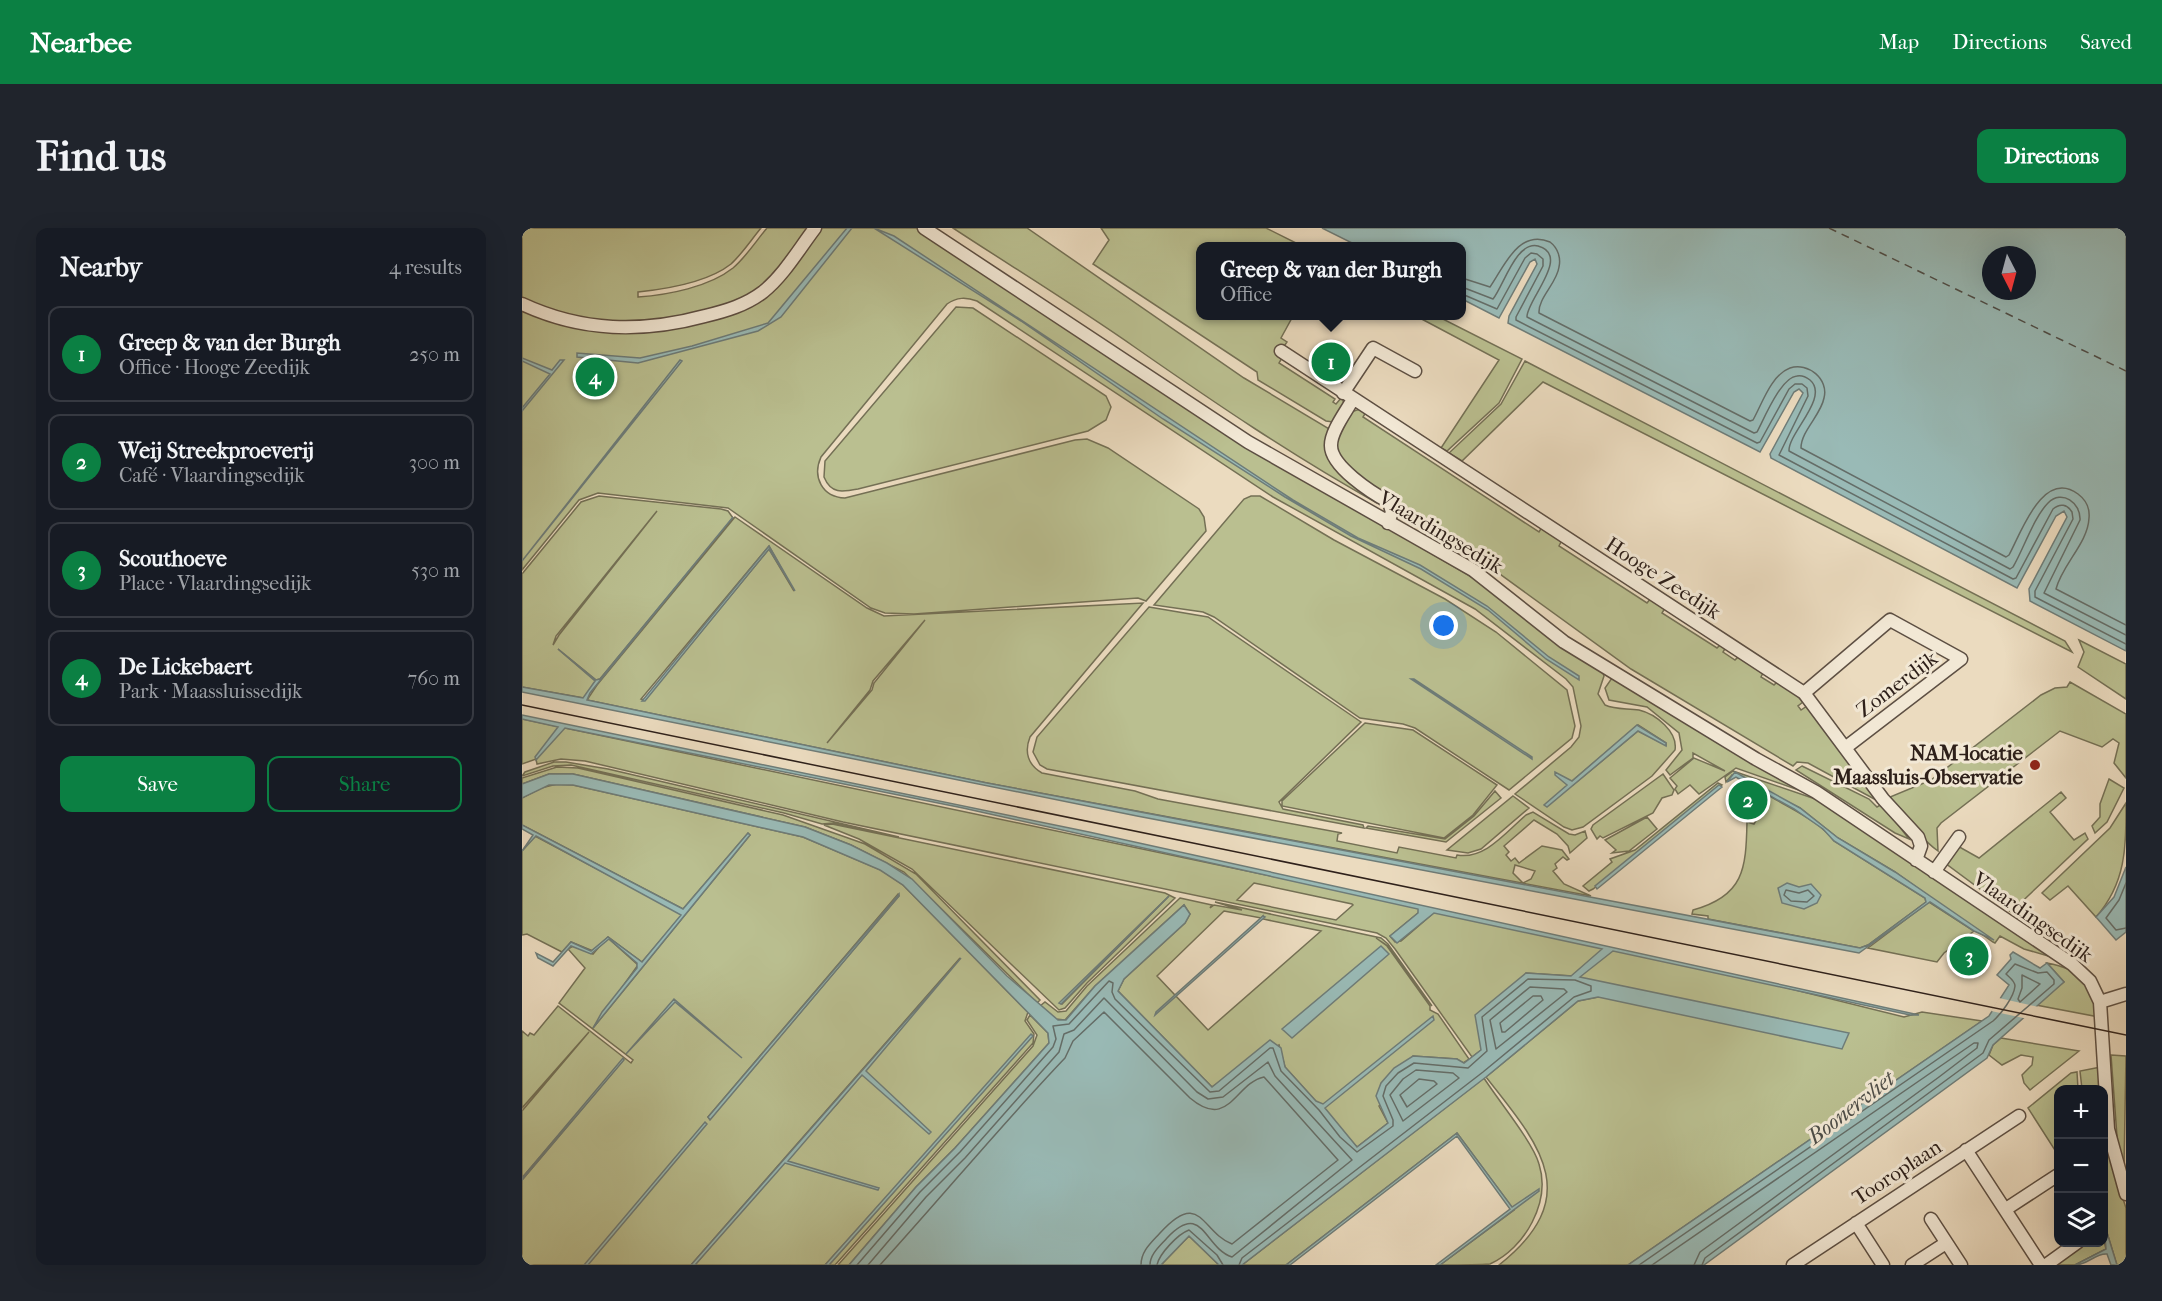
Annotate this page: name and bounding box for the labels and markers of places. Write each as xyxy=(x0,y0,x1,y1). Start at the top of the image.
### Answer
pin: 1 xyxy=(1312,340,1350,384)
pin: 4 xyxy=(576,354,614,400)
place label: NAM-locatie Maassluis-Observatie xyxy=(1832,741,2024,789)
marker: NAM-locatie Maassluis-Observatie xyxy=(2028,758,2042,772)
pin: 2 xyxy=(1728,778,1768,822)
pin: 3 xyxy=(1950,934,1988,978)

